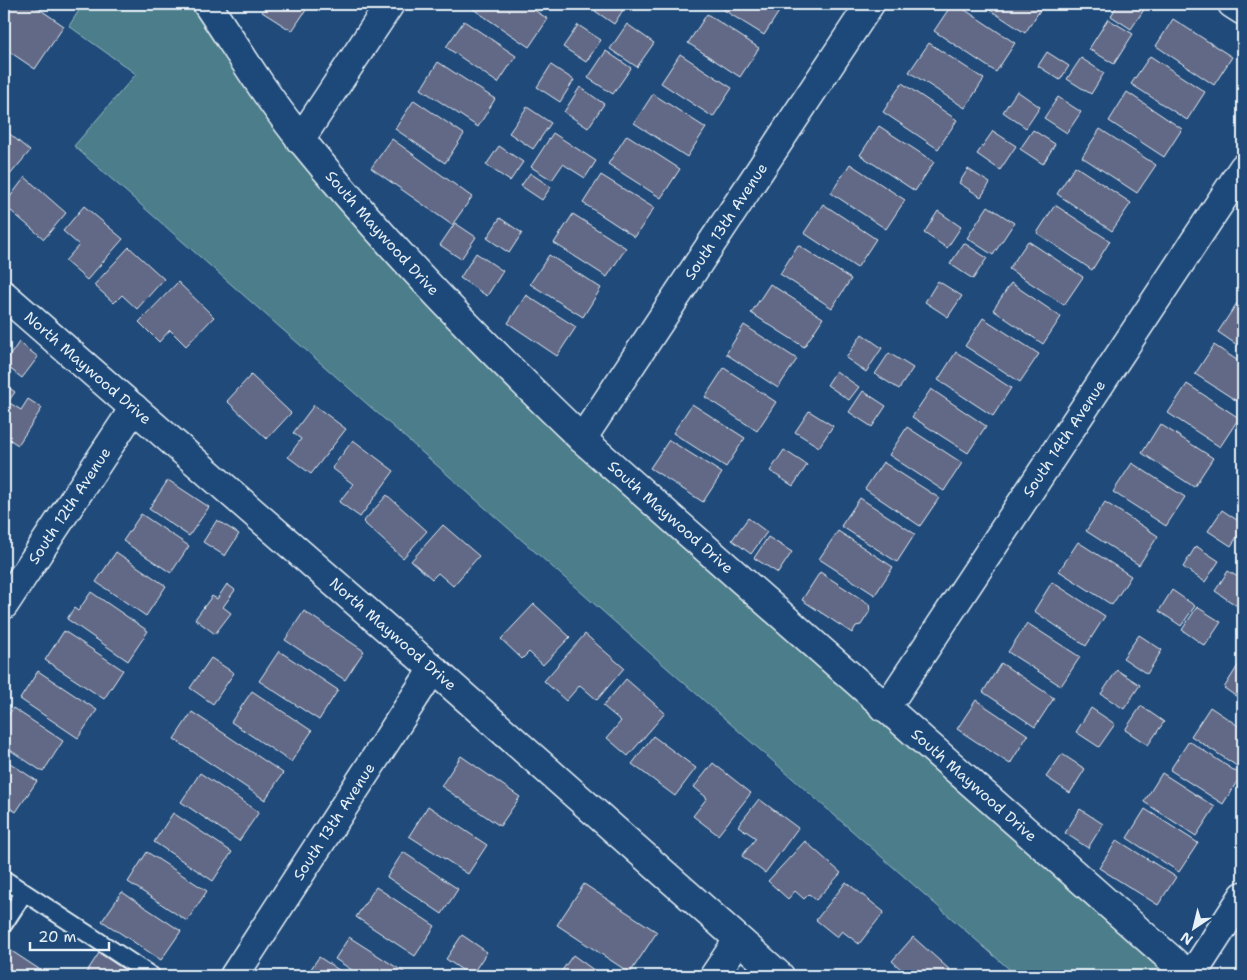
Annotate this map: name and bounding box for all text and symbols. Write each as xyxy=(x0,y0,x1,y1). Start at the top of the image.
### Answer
street label: South 13th Avenue xyxy=(680,159,772,284)
street label: South Maywood Drive xyxy=(321,167,443,300)
street label: North Maywood Drive xyxy=(20,307,155,429)
street label: South 14th Avenue xyxy=(1018,376,1110,501)
street label: South 12th Avenue xyxy=(24,443,115,568)
street label: South Maywood Drive xyxy=(603,456,738,578)
street label: North Maywood Drive xyxy=(325,573,461,695)
street label: South Maywood Drive xyxy=(907,724,1041,846)
street label: South 13th Avenue xyxy=(289,759,380,884)
north arrow xyxy=(1170,902,1220,952)
scale bar xyxy=(30,920,109,952)
text: 20 m xyxy=(38,927,77,947)
text: N xyxy=(1177,928,1196,949)

